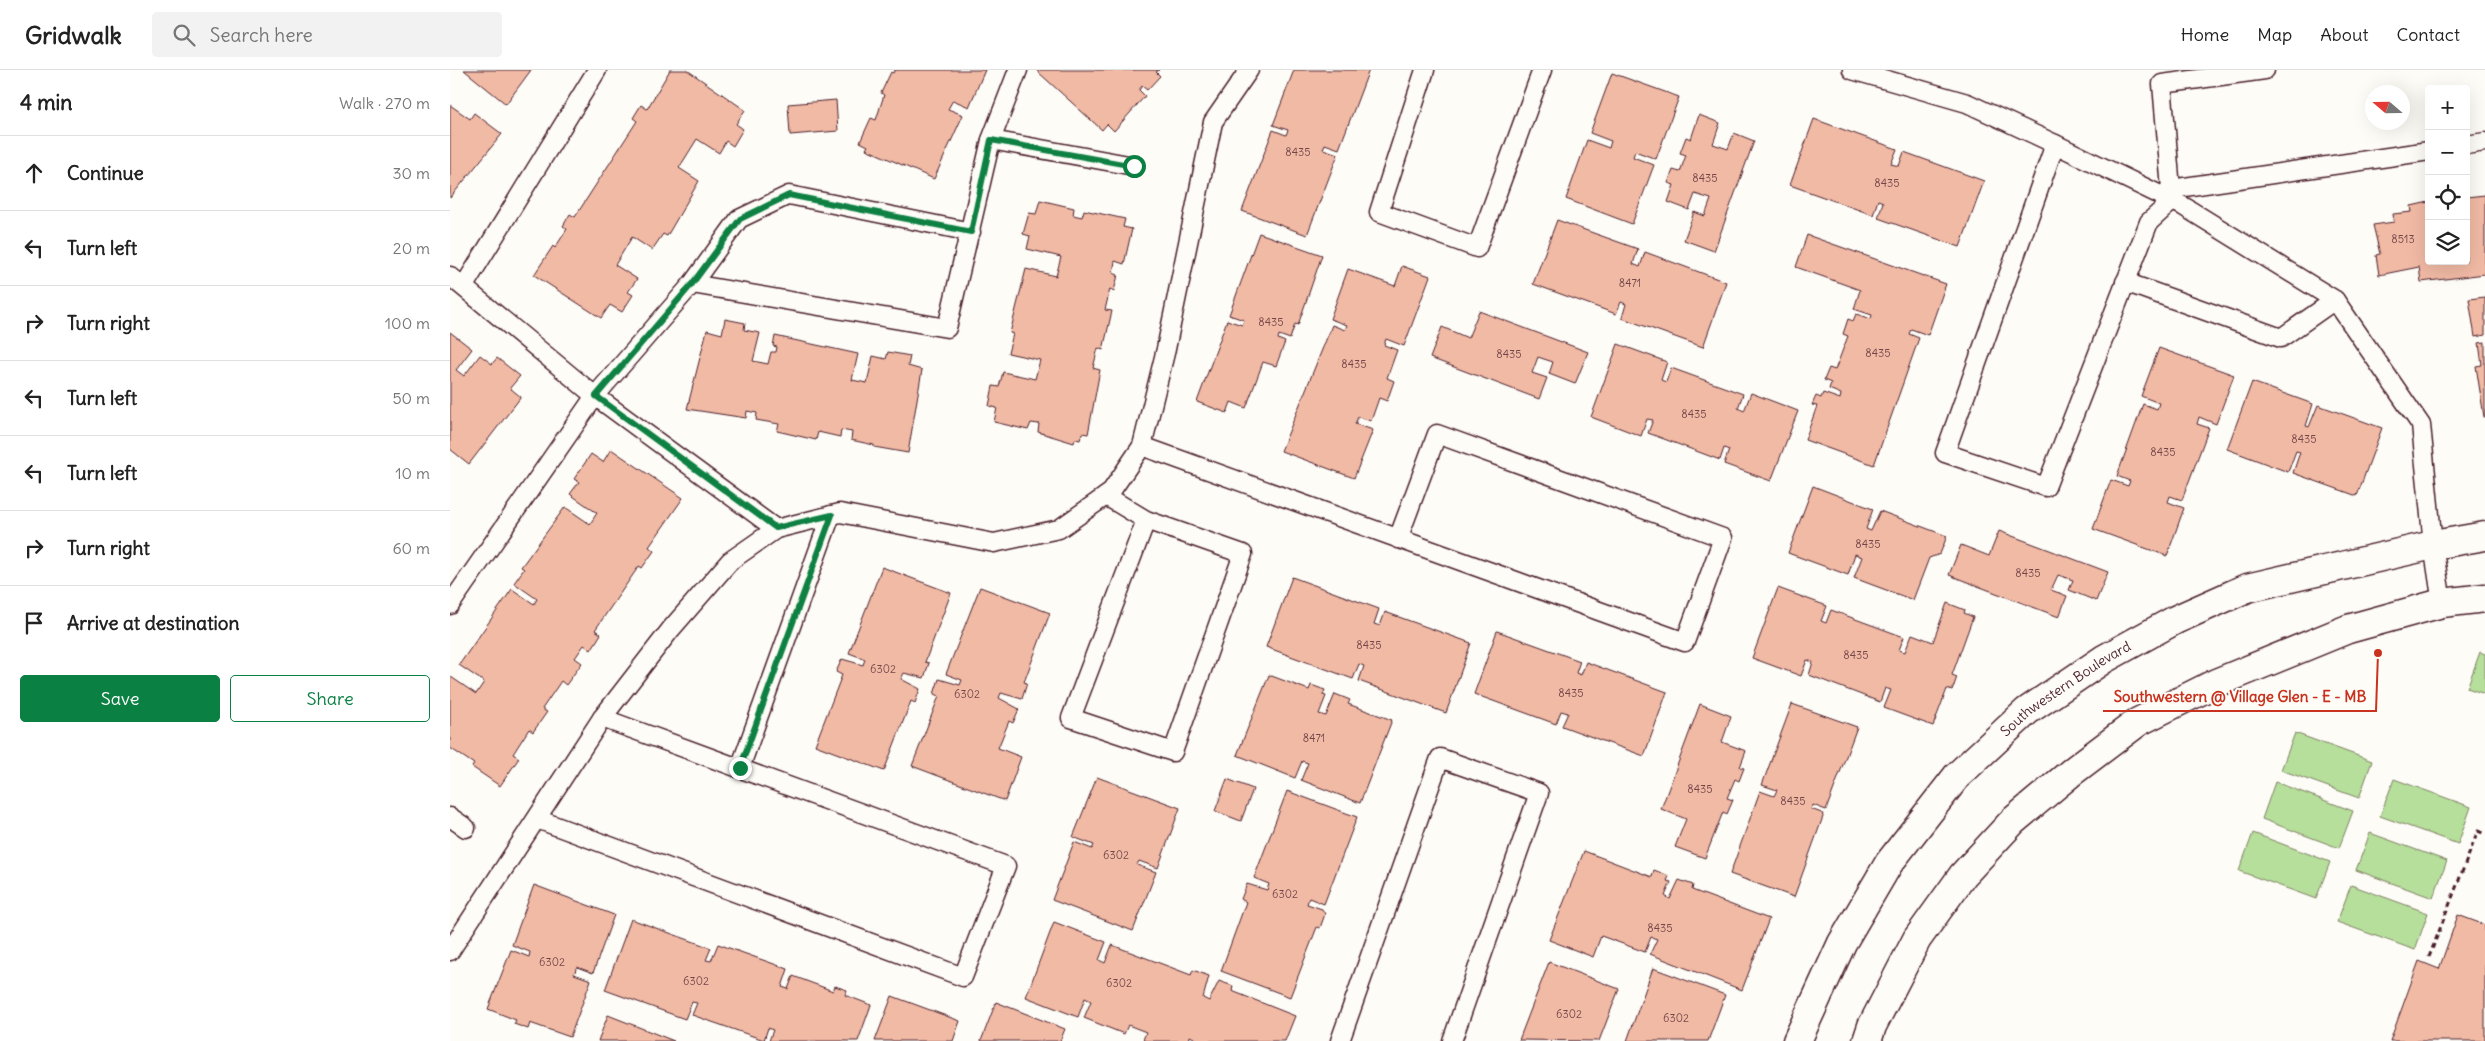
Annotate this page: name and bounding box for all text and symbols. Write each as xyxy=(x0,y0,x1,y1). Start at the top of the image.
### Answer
search box xyxy=(152,12,502,57)
text: Gridwalk xyxy=(25,20,122,50)
icon: search xyxy=(170,21,198,49)
text: Search here xyxy=(210,23,313,47)
text: Home xyxy=(2181,23,2229,46)
text: Map xyxy=(2257,23,2292,46)
text: About xyxy=(2320,23,2368,46)
text: Contact xyxy=(2396,23,2460,46)
north arrow xyxy=(2365,85,2410,130)
map controls xyxy=(2425,85,2470,265)
button: + xyxy=(2425,85,2470,130)
text: 4 min xyxy=(20,89,72,116)
text: Walk · 270 m xyxy=(339,93,430,113)
button: − xyxy=(2425,130,2470,175)
house number: 8435 xyxy=(1285,145,1311,159)
route start xyxy=(1123,155,1146,178)
icon: ahead xyxy=(20,159,48,187)
text: Continue xyxy=(67,161,144,185)
text: 30 m xyxy=(393,163,430,183)
house number: 8435 xyxy=(1692,171,1718,185)
button: locate xyxy=(2425,175,2470,220)
house number: 8435 xyxy=(1874,176,1900,190)
button: layers xyxy=(2425,220,2470,265)
house number: 8513 xyxy=(2391,232,2415,246)
icon: left xyxy=(20,234,48,262)
text: Turn left xyxy=(67,236,137,260)
text: 20 m xyxy=(393,238,430,258)
house number: 8471 xyxy=(1619,276,1641,290)
icon: right xyxy=(20,309,48,337)
text: Turn right xyxy=(67,311,150,335)
text: 100 m xyxy=(385,313,430,333)
house number: 8435 xyxy=(1258,315,1284,329)
house number: 8435 xyxy=(1865,346,1891,360)
house number: 8435 xyxy=(1496,347,1522,361)
house number: 8435 xyxy=(1341,357,1367,371)
icon: left xyxy=(20,384,48,412)
text: Turn left xyxy=(67,386,137,410)
text: 50 m xyxy=(392,388,430,408)
house number: 8435 xyxy=(1681,407,1707,421)
house number: 8435 xyxy=(2291,432,2317,446)
house number: 8435 xyxy=(2150,445,2176,459)
icon: left xyxy=(20,459,48,487)
text: Turn left xyxy=(67,461,137,485)
text: 10 m xyxy=(395,463,430,483)
icon: right xyxy=(20,534,48,562)
text: Turn right xyxy=(67,536,150,560)
house number: 8435 xyxy=(1855,537,1881,551)
text: 60 m xyxy=(392,538,430,558)
house number: 8435 xyxy=(2015,566,2041,580)
icon: arrive xyxy=(20,609,48,637)
text: Arrive at destination xyxy=(67,611,240,635)
street label: Southwestern Boulevard xyxy=(1997,637,2134,740)
house number: 8435 xyxy=(1356,638,1382,652)
house number: 8435 xyxy=(1843,648,1869,662)
house number: 6302 xyxy=(870,662,896,676)
button: Save xyxy=(20,675,220,722)
button: Share xyxy=(230,675,430,722)
callout: Southwestern @ Village Glen - E - MB xyxy=(2103,681,2376,711)
house number: 8435 xyxy=(1558,686,1584,700)
house number: 6302 xyxy=(954,687,980,701)
text: Southwestern @ Village Glen - E - MB xyxy=(2114,687,2367,707)
house number: 8471 xyxy=(1303,731,1325,745)
route end xyxy=(729,757,752,780)
house number: 8435 xyxy=(1687,782,1713,796)
house number: 8435 xyxy=(1780,794,1806,808)
house number: 6302 xyxy=(1103,848,1129,862)
house number: 6302 xyxy=(1272,887,1298,901)
house number: 8435 xyxy=(1647,921,1673,935)
house number: 6302 xyxy=(539,955,565,969)
house number: 6302 xyxy=(683,974,709,988)
house number: 6302 xyxy=(1106,976,1132,990)
house number: 6302 xyxy=(1556,1007,1582,1021)
house number: 6302 xyxy=(1663,1011,1689,1025)

